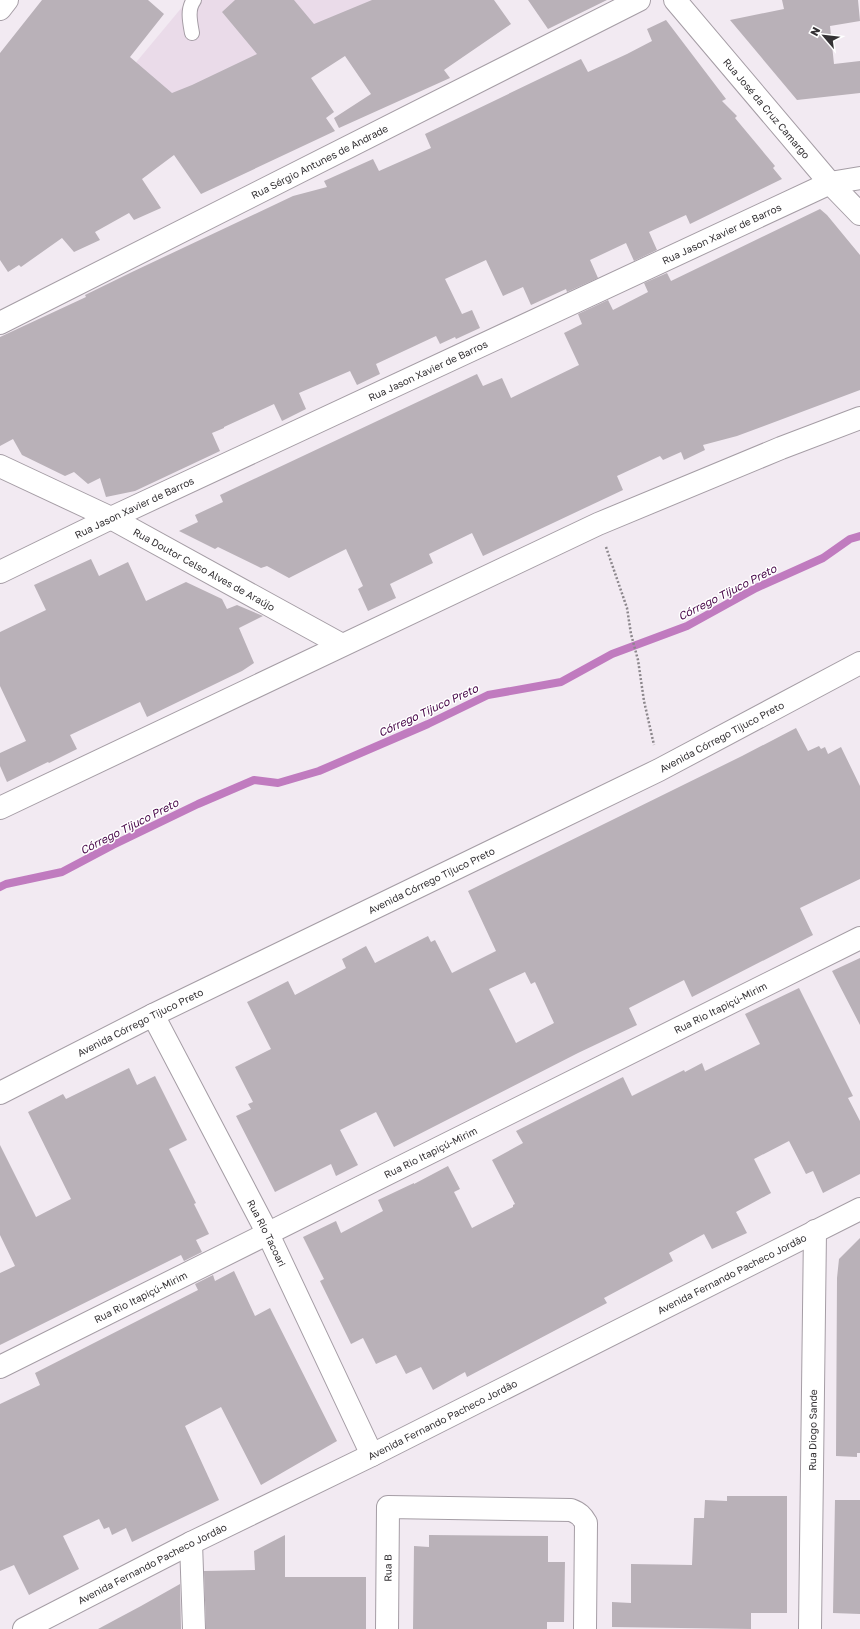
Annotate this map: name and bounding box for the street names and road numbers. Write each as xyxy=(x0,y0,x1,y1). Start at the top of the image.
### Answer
street label: Rua José da Cruz Camargo xyxy=(721,56,813,161)
street label: Rua Sérgio Antunes de Andrade xyxy=(249,122,390,201)
street label: Rua Jason Xavier de Barros xyxy=(660,201,783,266)
street label: Rua Jason Xavier de Barros xyxy=(366,337,489,403)
street label: Rua Jason Xavier de Barros xyxy=(73,474,196,541)
street label: Rua Doutor Celso Alves de Araújo xyxy=(131,526,277,613)
street label: Avenida Córrego Tijuco Preto xyxy=(657,699,786,775)
street label: Avenida Córrego Tijuco Preto xyxy=(366,844,497,916)
street label: Rua Rio Itapiçú-Mirim xyxy=(672,979,769,1036)
street label: Avenida Córrego Tijuco Preto xyxy=(75,986,205,1059)
street label: Rua Rio Itapiçú-Mirim xyxy=(382,1124,479,1181)
street label: Rua Rio Tacoari xyxy=(245,1197,288,1269)
street label: Avenida Fernando Pacheco Jordão xyxy=(655,1231,808,1316)
street label: Rua Rio Itapiçú-Mirim xyxy=(92,1269,189,1325)
street label: Avenida Fernando Pacheco Jordão xyxy=(366,1377,519,1462)
street label: Rua Diogo Sande xyxy=(806,1389,819,1471)
street label: Avenida Fernando Pacheco Jordão xyxy=(76,1521,229,1606)
street label: Rua B xyxy=(381,1554,394,1582)

